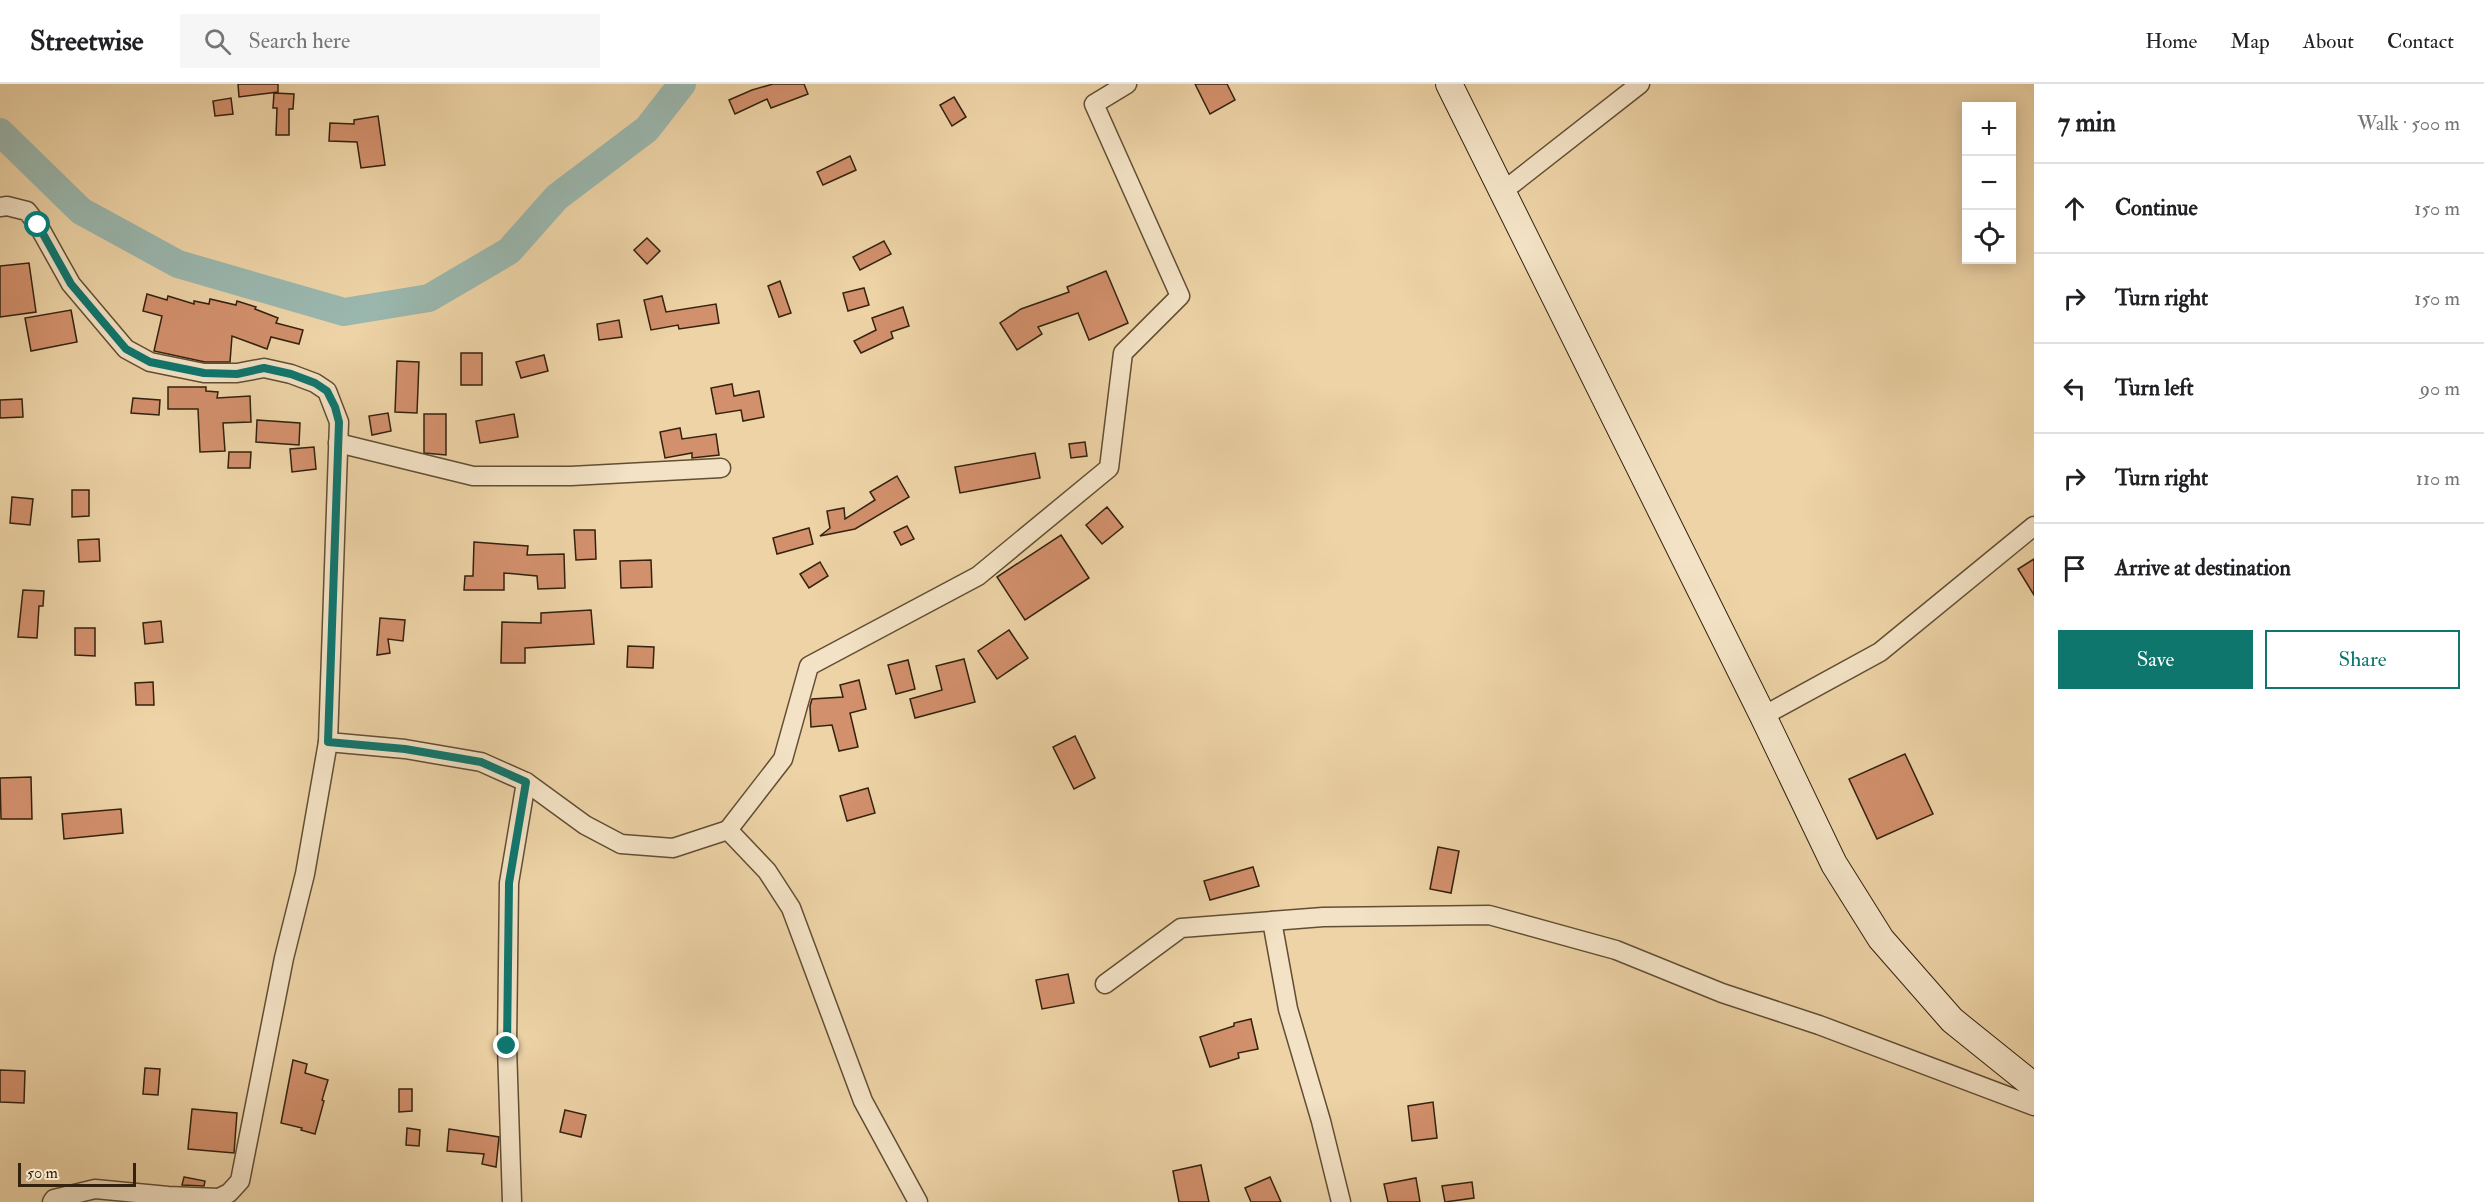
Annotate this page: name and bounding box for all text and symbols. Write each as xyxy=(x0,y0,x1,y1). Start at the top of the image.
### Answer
search box xyxy=(180,14,600,68)
text: Streetwise xyxy=(30,24,144,59)
icon: search xyxy=(201,25,234,58)
text: Search here xyxy=(249,27,350,55)
text: Home xyxy=(2145,28,2197,55)
text: Map xyxy=(2230,28,2270,55)
text: About xyxy=(2303,28,2354,55)
text: Contact xyxy=(2387,28,2454,55)
map controls xyxy=(1962,102,2016,264)
button: + xyxy=(1962,102,2016,156)
text: 7 min xyxy=(2058,107,2116,139)
text: Walk · 500 m xyxy=(2357,111,2460,136)
button: − xyxy=(1962,156,2016,210)
icon: ahead xyxy=(2058,192,2091,225)
text: Continue xyxy=(2115,194,2198,222)
text: 150 m xyxy=(2414,196,2460,221)
button: locate xyxy=(1962,210,2016,264)
route start xyxy=(24,211,50,237)
icon: right xyxy=(2058,282,2091,315)
text: Turn right xyxy=(2115,284,2208,312)
text: 150 m xyxy=(2414,286,2460,311)
icon: left xyxy=(2058,372,2091,405)
text: Turn left xyxy=(2115,374,2194,402)
text: 90 m xyxy=(2420,376,2460,401)
icon: right xyxy=(2058,462,2091,495)
text: Turn right xyxy=(2115,464,2208,492)
text: 110 m xyxy=(2416,466,2460,491)
icon: arrive xyxy=(2058,552,2091,585)
text: Arrive at destination xyxy=(2115,554,2291,582)
button: Save xyxy=(2058,630,2253,689)
button: Share xyxy=(2265,630,2460,689)
route end xyxy=(493,1032,519,1058)
scale bar xyxy=(18,1160,136,1188)
text: 50 m xyxy=(27,1163,58,1183)

